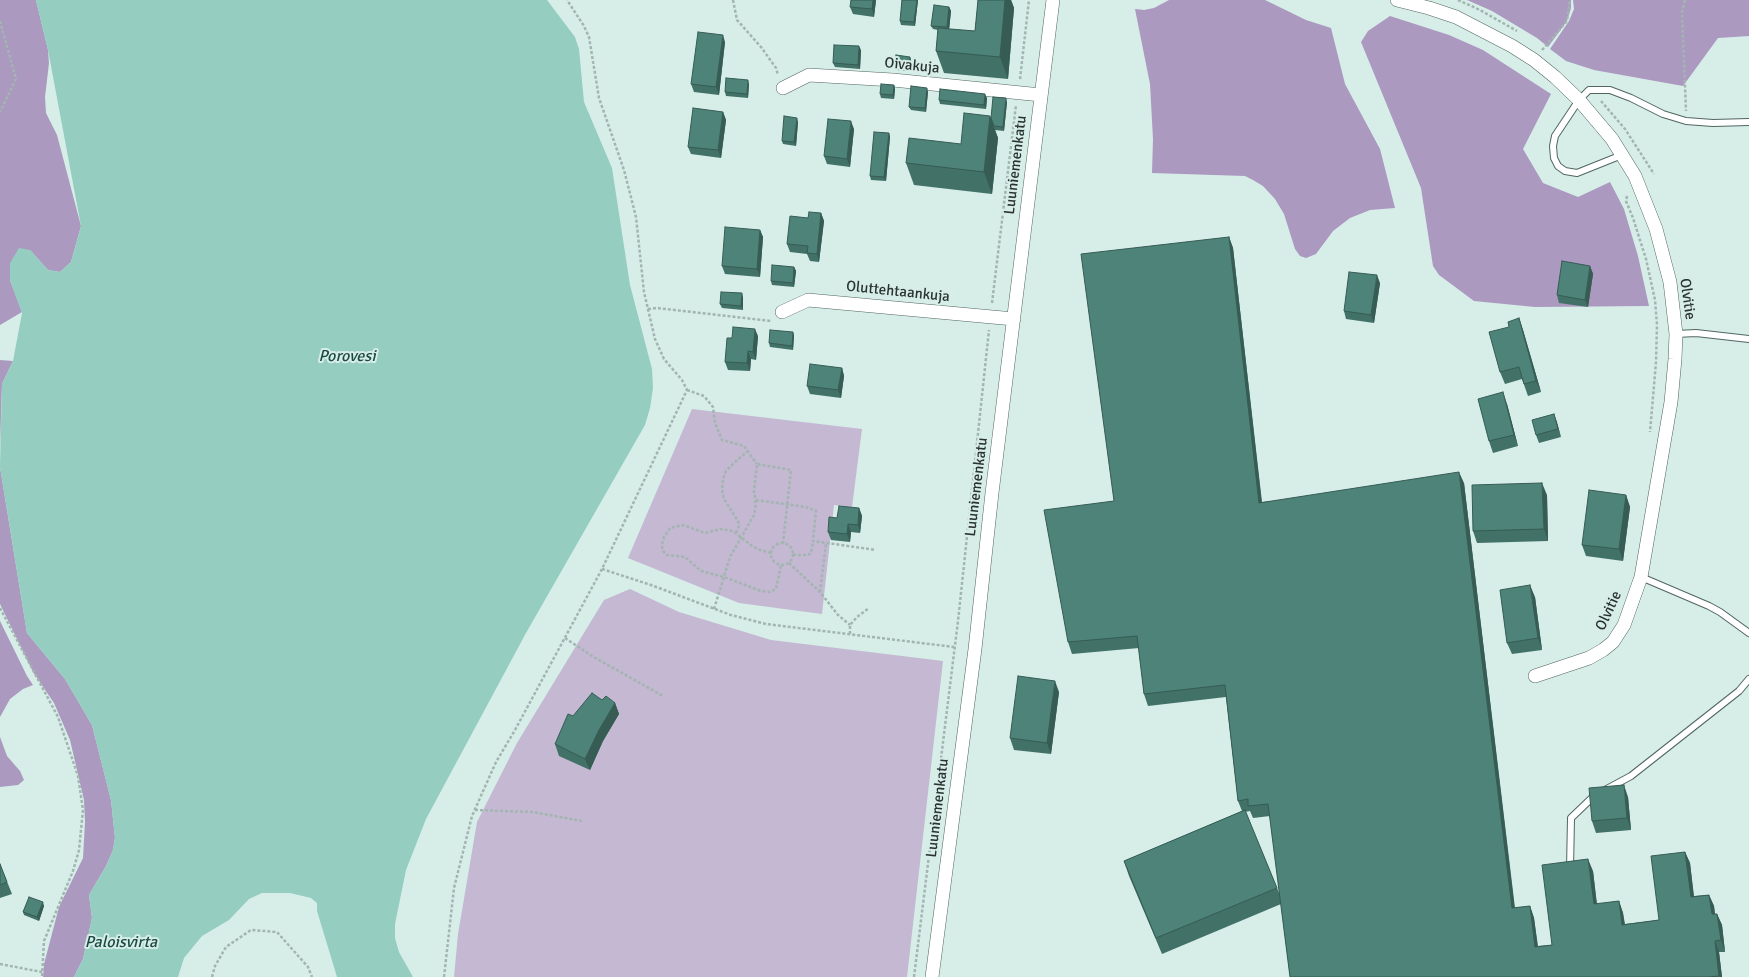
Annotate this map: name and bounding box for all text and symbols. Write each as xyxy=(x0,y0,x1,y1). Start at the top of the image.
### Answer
street label: Oivakuja xyxy=(883,54,941,78)
street label: Luuniemenkatu xyxy=(1001,114,1031,216)
street label: Olvitie xyxy=(1675,277,1699,321)
street label: Oluttehtaankuja xyxy=(845,278,951,306)
water label: Porovesi xyxy=(318,347,376,367)
street label: Luuniemenkatu xyxy=(962,436,992,538)
street label: Olvitie xyxy=(1592,588,1626,634)
street label: Luuniemenkatu xyxy=(923,757,953,859)
water label: Paloisvirta xyxy=(85,933,157,953)

